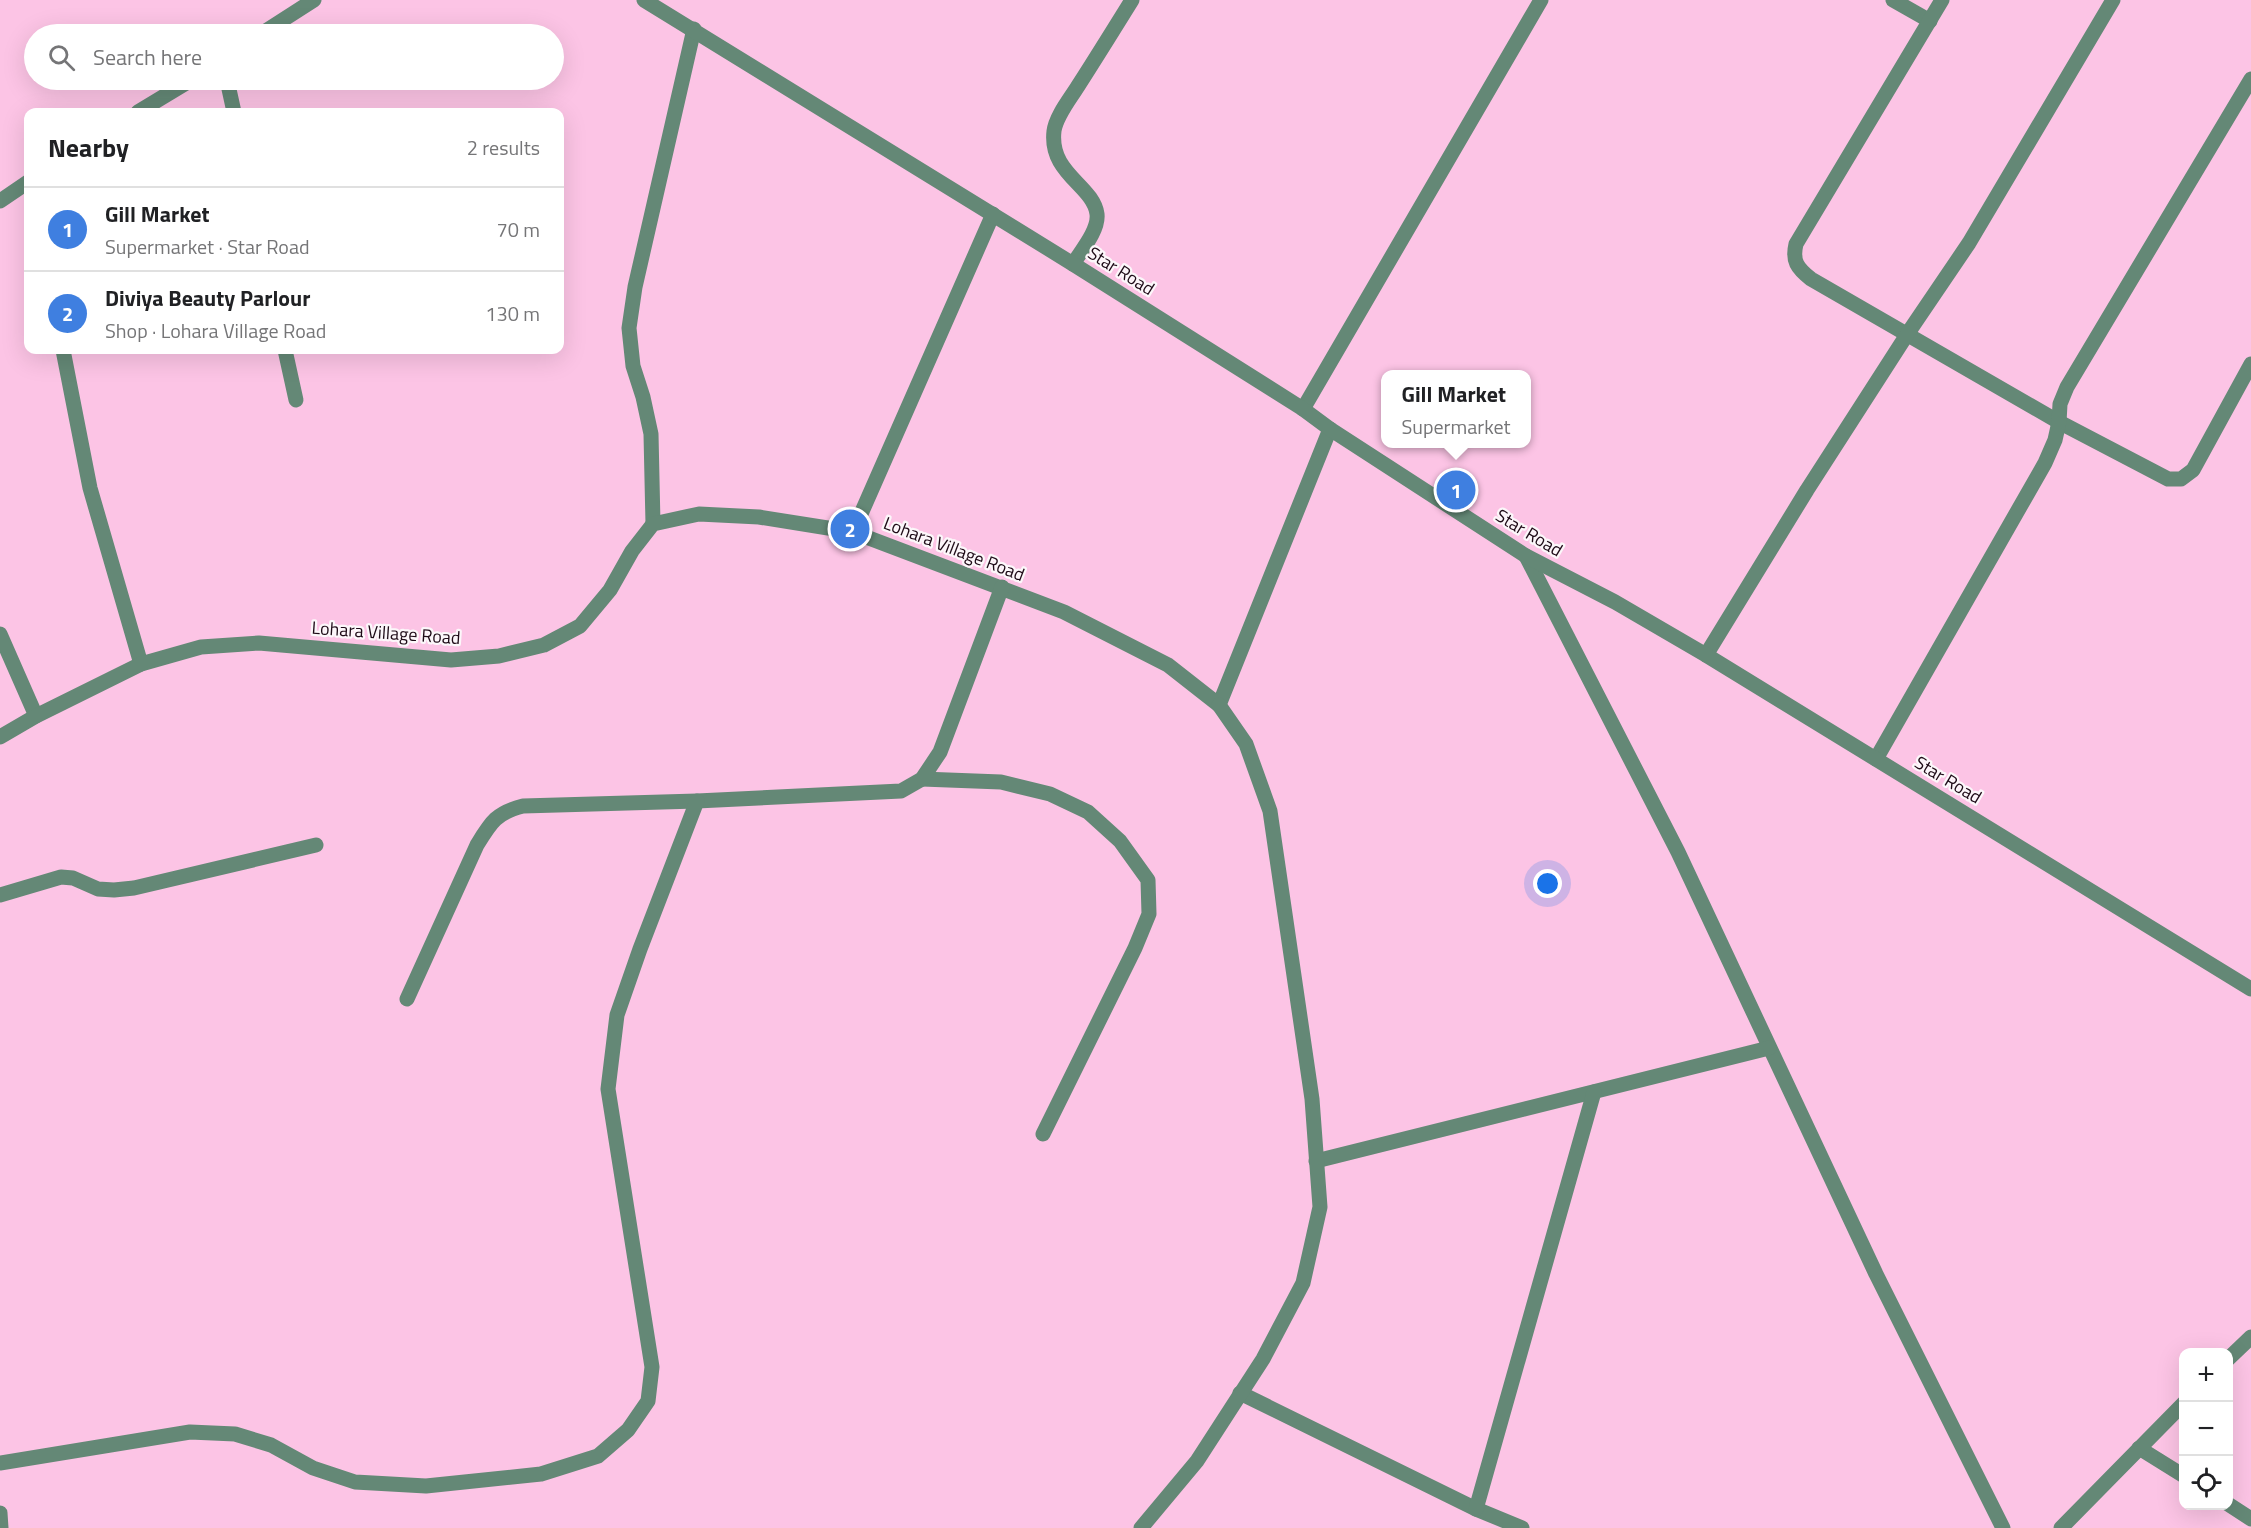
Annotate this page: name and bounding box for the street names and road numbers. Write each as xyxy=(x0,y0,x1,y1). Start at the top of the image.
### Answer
street label: Star Road xyxy=(1083,239,1160,302)
street label: Star Road xyxy=(1491,502,1568,563)
street label: Lohara Village Road xyxy=(880,509,1029,588)
street label: Lohara Village Road xyxy=(311,614,461,651)
street label: Star Road xyxy=(1910,749,1987,810)

